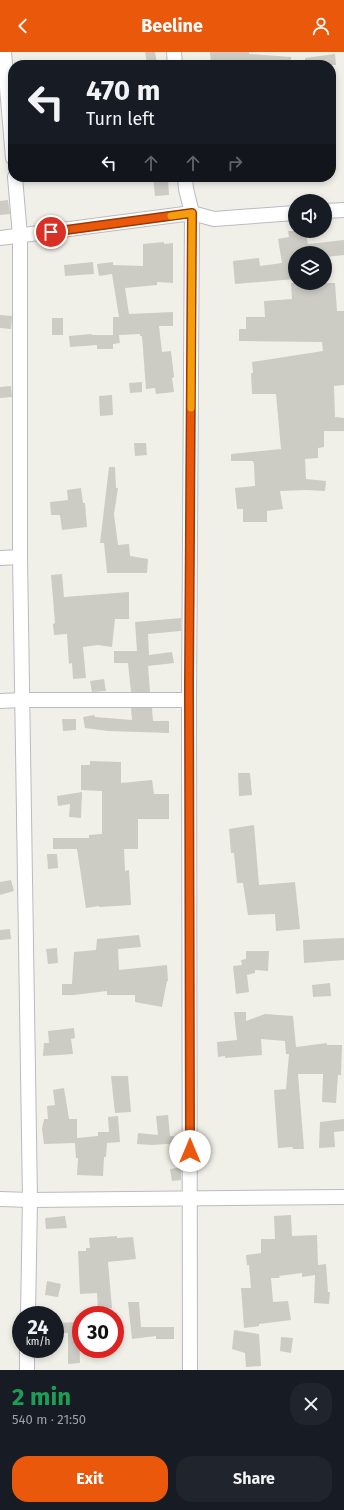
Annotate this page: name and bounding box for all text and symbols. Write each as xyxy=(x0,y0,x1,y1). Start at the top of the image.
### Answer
icon: back xyxy=(12,15,34,37)
text: Beeline xyxy=(141,15,203,37)
icon: person xyxy=(310,15,332,37)
text: 470 m xyxy=(86,74,161,107)
icon: left xyxy=(20,76,72,128)
text: Turn left xyxy=(86,108,155,130)
icon: left xyxy=(98,152,120,174)
icon: ahead xyxy=(140,152,162,174)
icon: ahead xyxy=(182,152,204,174)
icon: right xyxy=(224,152,246,174)
map controls xyxy=(288,194,332,290)
button: sound xyxy=(288,194,332,238)
pin xyxy=(34,215,68,249)
icon: arrive xyxy=(40,221,62,243)
button: layers xyxy=(288,246,332,290)
position arrow xyxy=(169,1130,211,1172)
speed limit sign: 30 xyxy=(72,1306,124,1358)
text: 24 xyxy=(27,1315,49,1339)
text: km/h xyxy=(26,1336,50,1348)
text: 2 min xyxy=(12,1383,71,1411)
button: close xyxy=(290,1383,332,1425)
text: 540 m · 21:50 xyxy=(12,1412,86,1427)
button: Exit xyxy=(12,1456,168,1502)
button: Share xyxy=(176,1456,332,1502)

